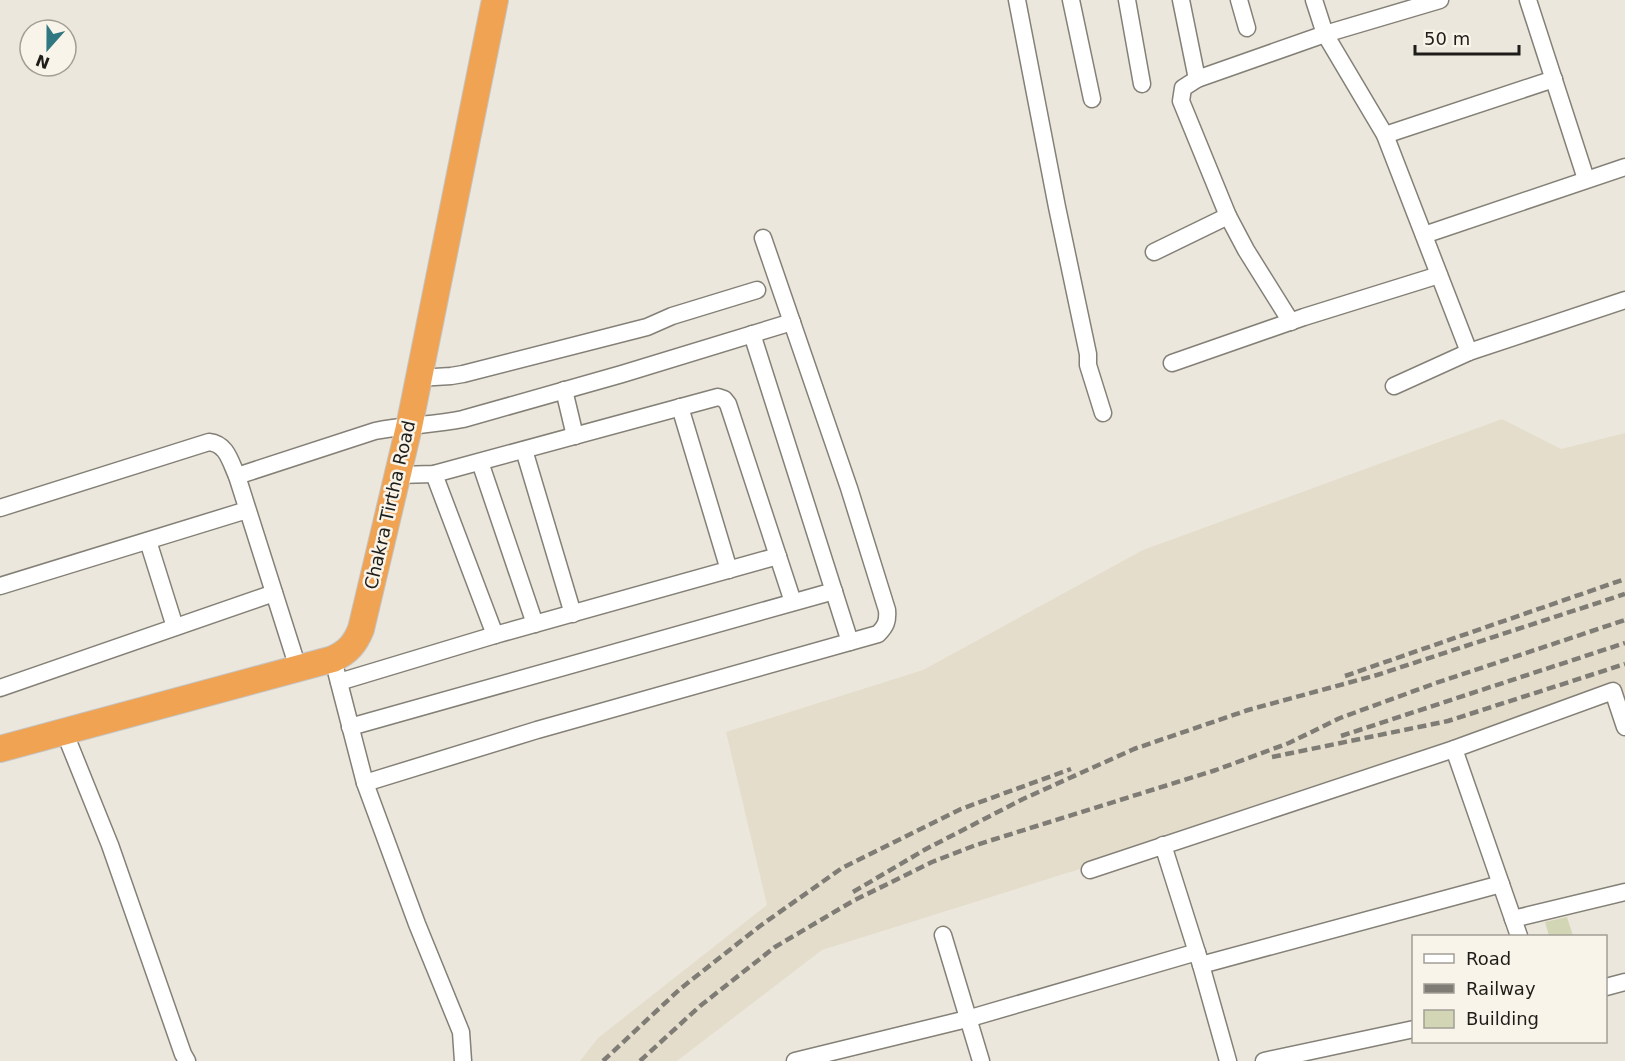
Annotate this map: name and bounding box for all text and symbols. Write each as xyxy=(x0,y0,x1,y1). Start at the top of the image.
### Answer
north arrow xyxy=(18,18,78,78)
scale bar xyxy=(1415,18,1518,56)
text: 50 m xyxy=(1424,28,1470,49)
text: N xyxy=(33,50,52,73)
street label: Chakra Tirtha Road xyxy=(360,418,419,591)
legend xyxy=(1412,935,1607,1043)
text: Road xyxy=(1466,948,1511,969)
text: Railway xyxy=(1466,978,1536,999)
text: Building xyxy=(1466,1008,1539,1029)

